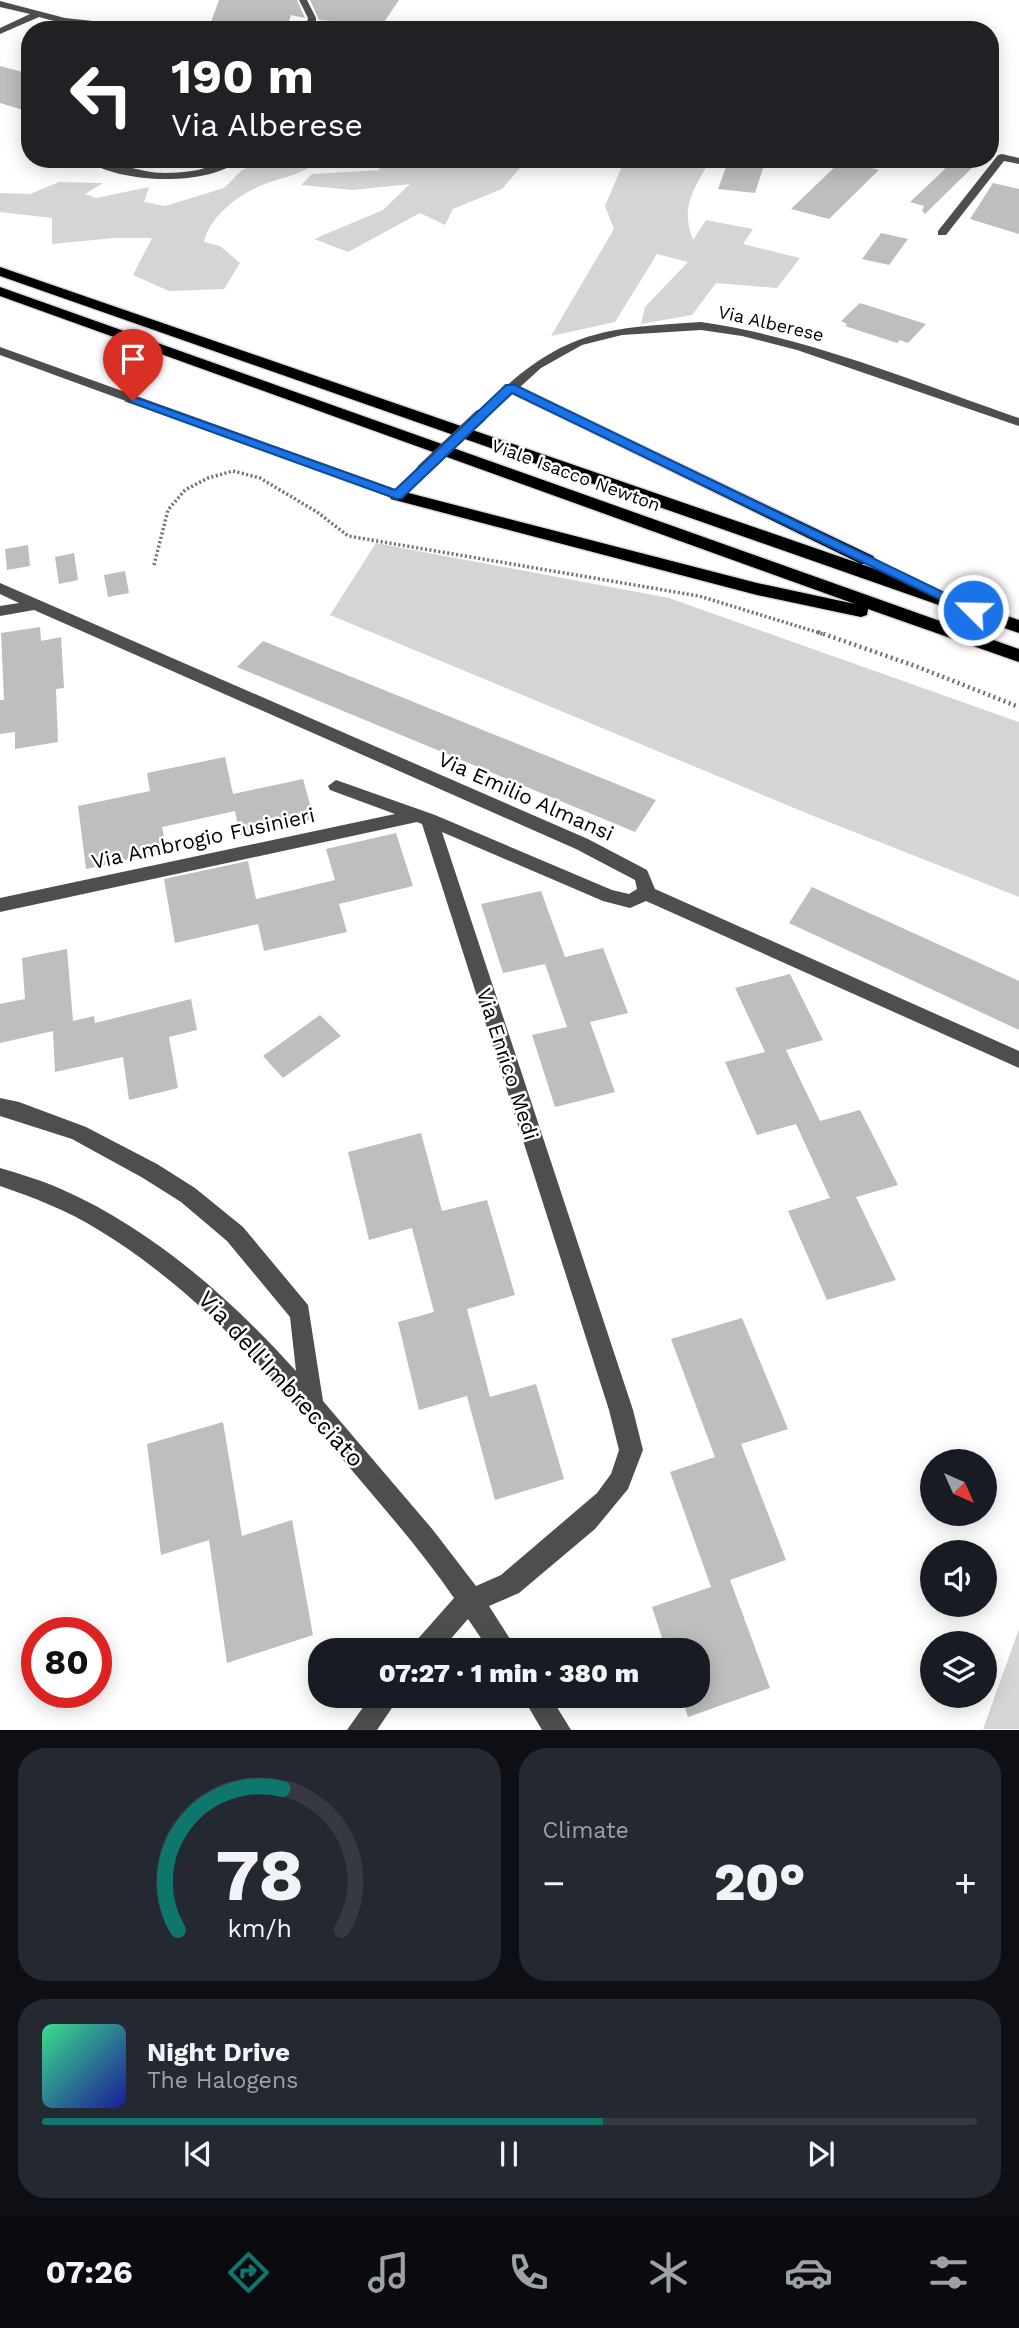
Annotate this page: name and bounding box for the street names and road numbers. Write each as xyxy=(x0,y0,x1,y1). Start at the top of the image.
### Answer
street label: Via Alberese xyxy=(716,301,826,345)
street label: Viale Isacco Newton xyxy=(489,435,663,515)
street label: Via Emilio Almansi xyxy=(434,746,618,846)
street label: Via Ambrogio Fusinieri xyxy=(89,802,317,874)
street label: Via Enrico Medi xyxy=(472,985,544,1143)
street label: Via dell'Imbrecciato xyxy=(192,1285,370,1473)

